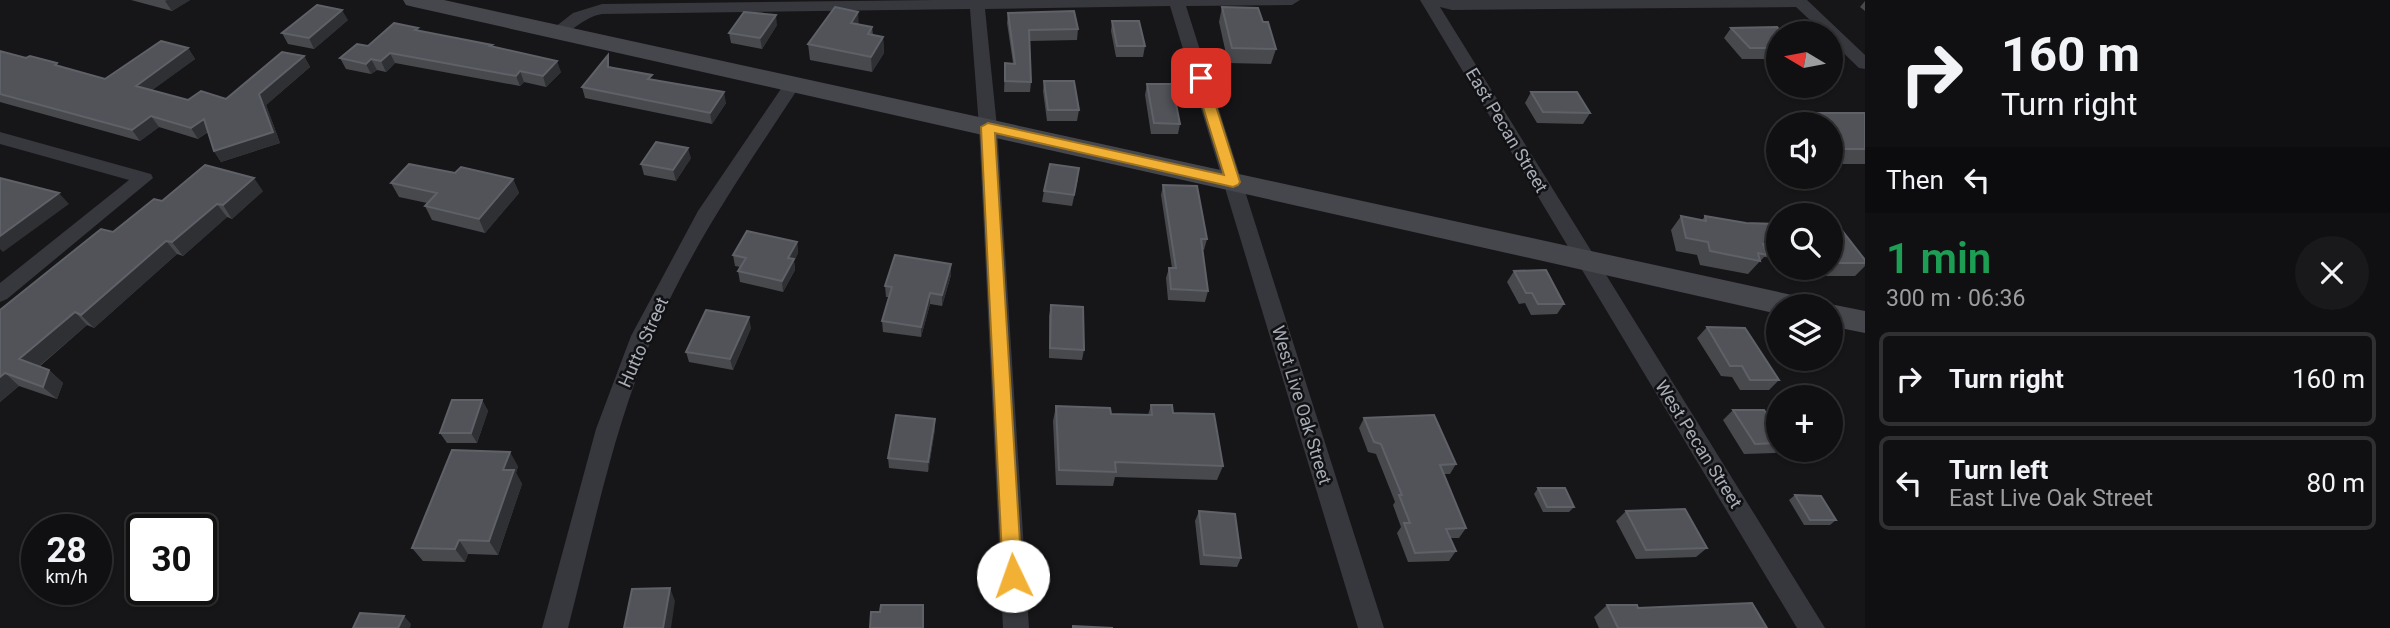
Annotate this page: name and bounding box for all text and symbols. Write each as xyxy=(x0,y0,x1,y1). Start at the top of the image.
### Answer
north arrow xyxy=(1766,21,1843,98)
map controls xyxy=(1766,21,1843,462)
text: 160 m xyxy=(2001,26,2140,83)
icon: right xyxy=(1886,28,1977,119)
pin xyxy=(1171,48,1231,108)
icon: arrive xyxy=(1182,59,1220,97)
street label: East Pecan Street xyxy=(1462,64,1553,196)
text: Turn right xyxy=(2001,85,2137,123)
button: sound xyxy=(1766,112,1843,189)
icon: left xyxy=(1958,161,1996,199)
text: Then xyxy=(1886,165,1944,195)
button: search xyxy=(1766,203,1843,280)
text: 1 min xyxy=(1886,234,1991,283)
button: close xyxy=(2295,236,2369,310)
text: 300 m · 06:36 xyxy=(1886,285,2025,312)
street label: Hutto Street xyxy=(614,294,672,390)
button: layers xyxy=(1766,294,1843,371)
street label: West Live Oak Street xyxy=(1268,323,1336,487)
icon: right xyxy=(1890,360,1928,398)
text: Turn right xyxy=(1949,364,2064,394)
text: 160 m xyxy=(2292,364,2365,394)
street label: West Pecan Street xyxy=(1651,376,1747,512)
button: + xyxy=(1766,385,1843,462)
text: Turn left xyxy=(1949,455,2048,485)
icon: left xyxy=(1890,464,1928,502)
text: 80 m xyxy=(2307,468,2365,498)
text: East Live Oak Street xyxy=(1949,485,2153,512)
speed limit sign: 30 xyxy=(126,514,217,605)
text: 28 xyxy=(46,530,87,571)
position arrow xyxy=(976,539,1050,613)
text: km/h xyxy=(45,566,88,587)

